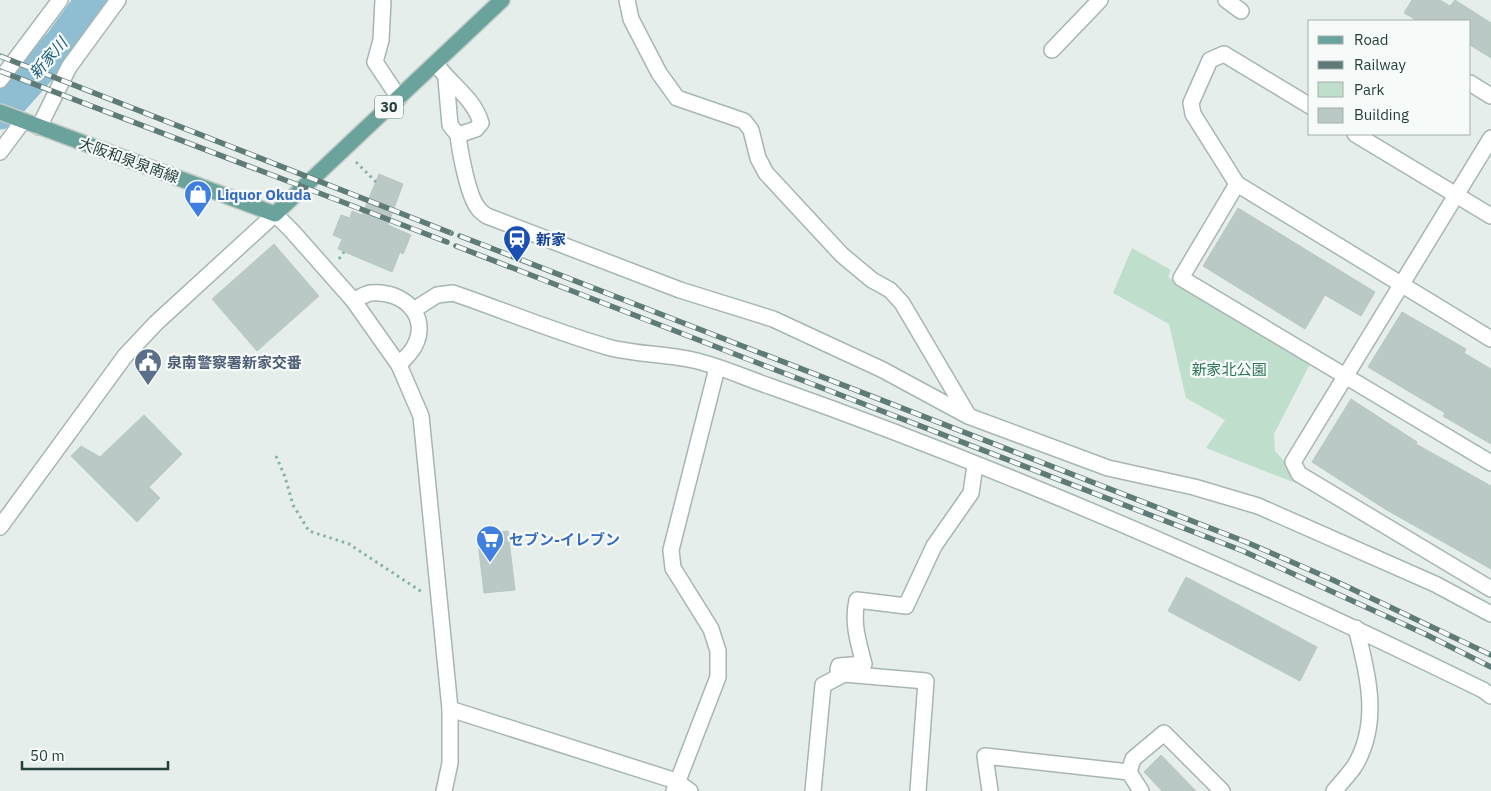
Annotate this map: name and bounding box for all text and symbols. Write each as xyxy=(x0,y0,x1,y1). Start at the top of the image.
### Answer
legend xyxy=(1308,20,1471,135)
text: Road xyxy=(1354,30,1389,49)
water label: 新家川 xyxy=(25,32,73,83)
text: Railway xyxy=(1354,55,1407,74)
text: Park xyxy=(1354,80,1384,99)
road number: 30 xyxy=(375,95,403,118)
text: Building xyxy=(1354,105,1409,124)
street label: 大阪和泉泉南線 xyxy=(76,133,182,187)
shop icon: Liquor Okuda xyxy=(183,179,213,218)
place label: Liquor Okuda xyxy=(217,185,312,204)
station icon: 新家 xyxy=(502,224,532,263)
place label: 新家 xyxy=(536,230,566,249)
public building icon: 泉南警察署新家交番 xyxy=(133,347,163,386)
place label: 泉南警察署新家交番 xyxy=(167,353,302,372)
park label: 新家北公園 xyxy=(1191,360,1267,379)
supermarket icon: セブン-イレブン xyxy=(475,524,505,563)
place label: セブン-イレブン xyxy=(509,530,620,549)
scale bar xyxy=(22,738,169,770)
text: 50 m xyxy=(30,746,65,765)

